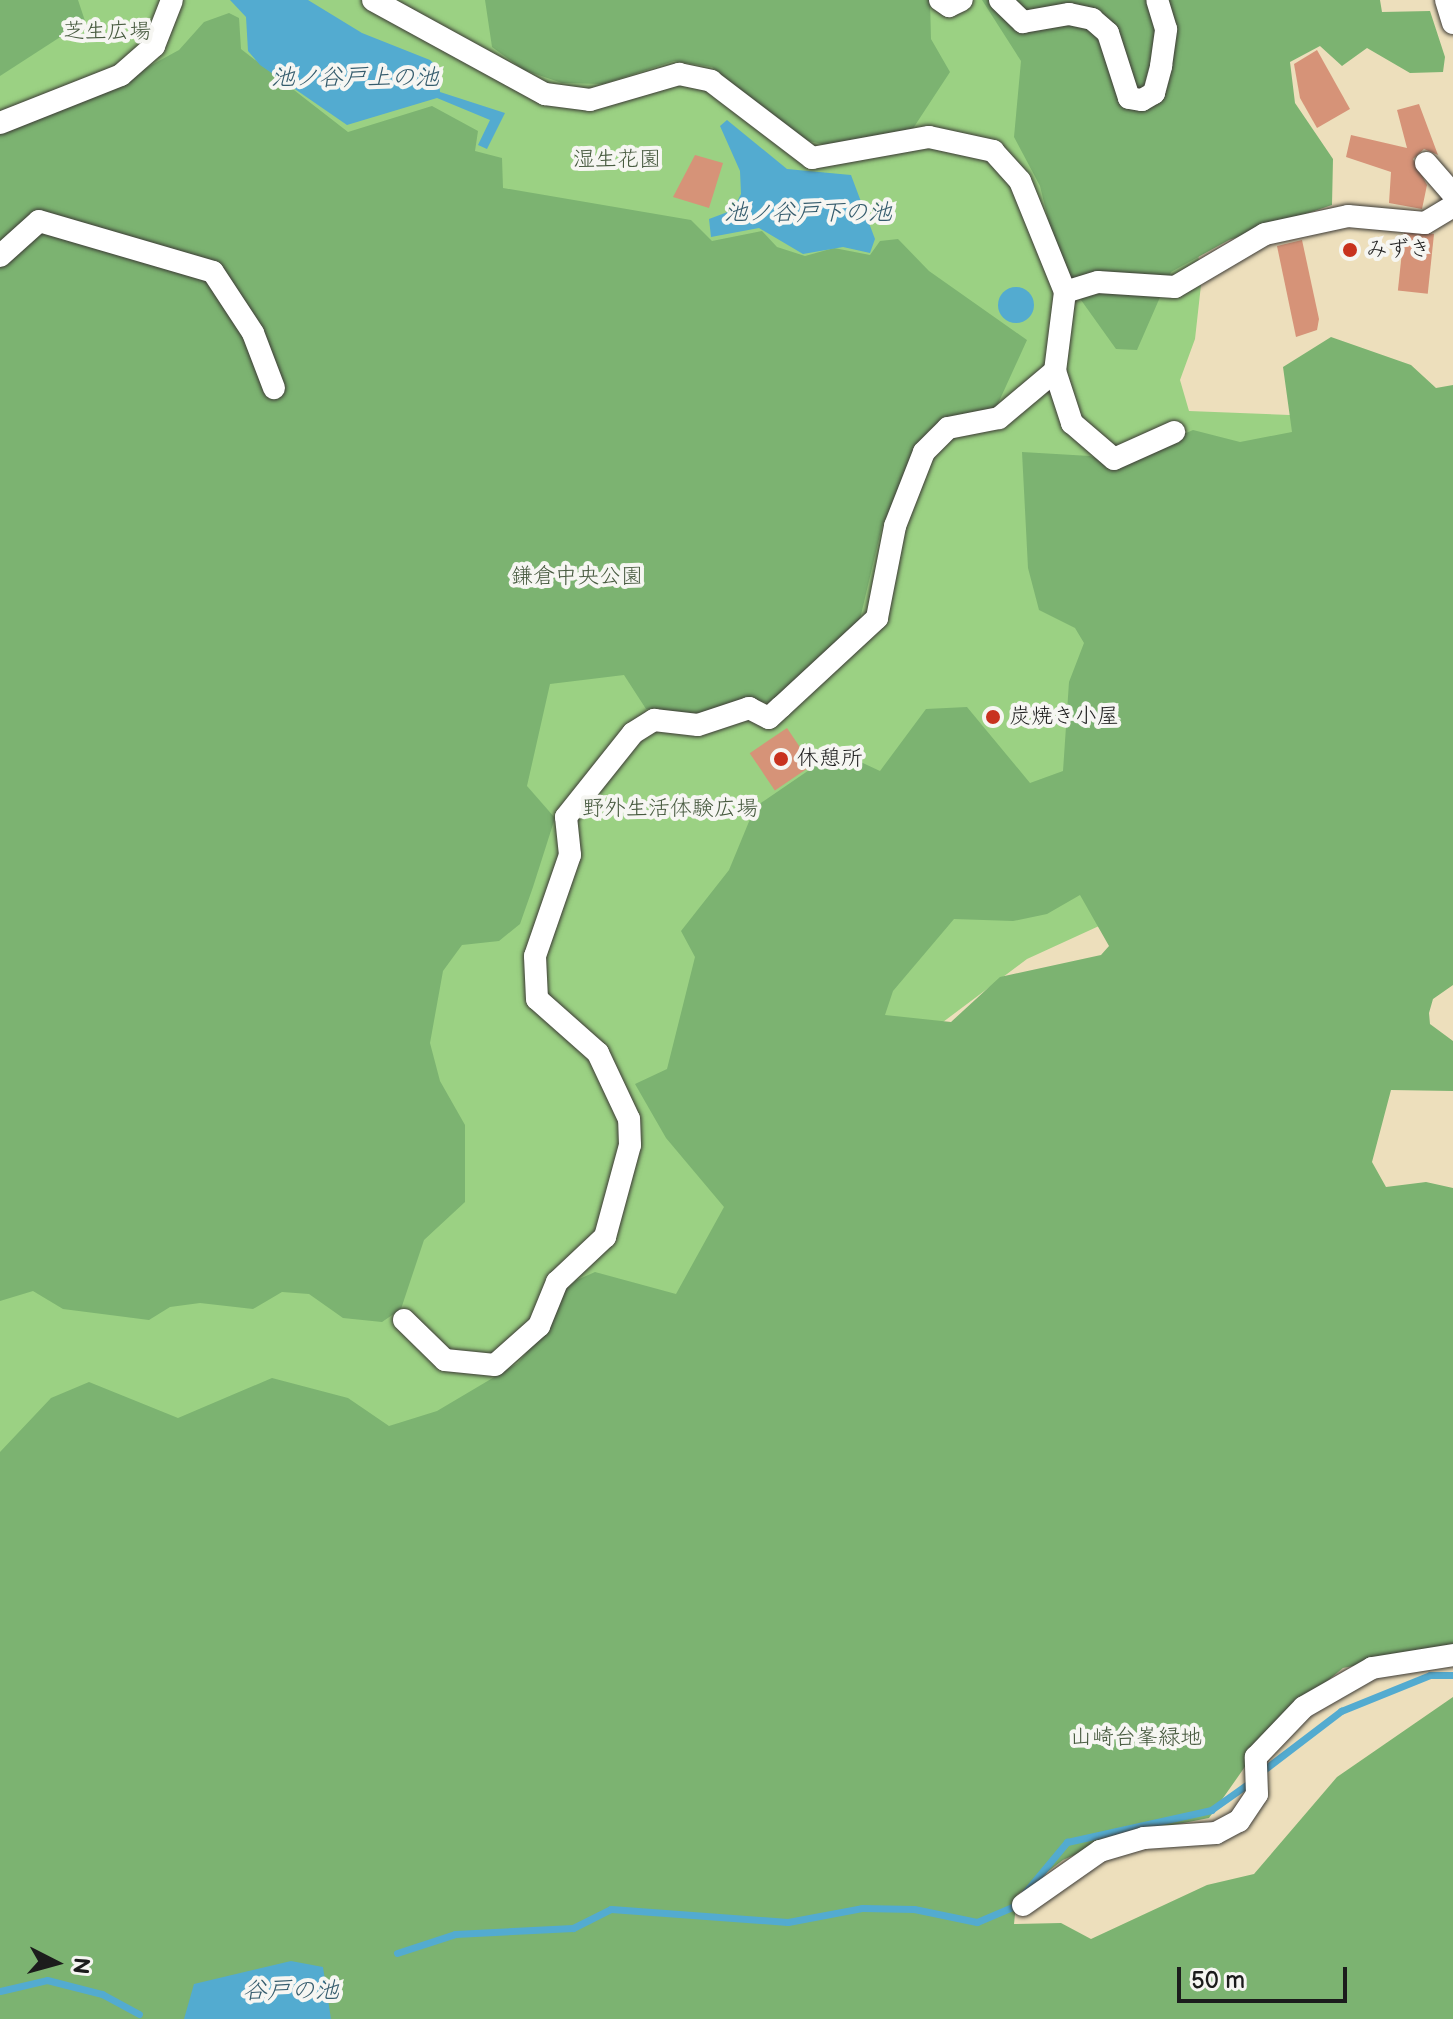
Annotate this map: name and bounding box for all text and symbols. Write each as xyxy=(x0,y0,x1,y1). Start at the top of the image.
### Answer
park label: 芝生広場 xyxy=(63,19,151,45)
water label: 池ノ谷戸上の池 xyxy=(271,64,439,92)
park label: 湿生花園 xyxy=(573,147,661,173)
water label: 池ノ谷戸下の池 xyxy=(724,199,892,227)
place label: みずき xyxy=(1366,237,1432,263)
marker: みずき xyxy=(1341,241,1359,259)
park label: 鎌倉中央公園 xyxy=(511,564,643,590)
place label: 炭焼き小屋 xyxy=(1009,704,1119,730)
marker: 炭焼き小屋 xyxy=(984,708,1002,726)
place label: 休憩所 xyxy=(797,746,863,772)
marker: 休憩所 xyxy=(772,750,790,768)
park label: 野外生活体験広場 xyxy=(582,796,758,822)
park label: 山崎台峯緑地 xyxy=(1070,1725,1202,1751)
north arrow xyxy=(16,1923,96,2003)
scale bar xyxy=(1181,1951,1351,2001)
text: N xyxy=(66,1956,95,1975)
text: 50 m xyxy=(1191,1966,1245,1995)
water label: 谷戸の池 xyxy=(243,1977,339,2005)

